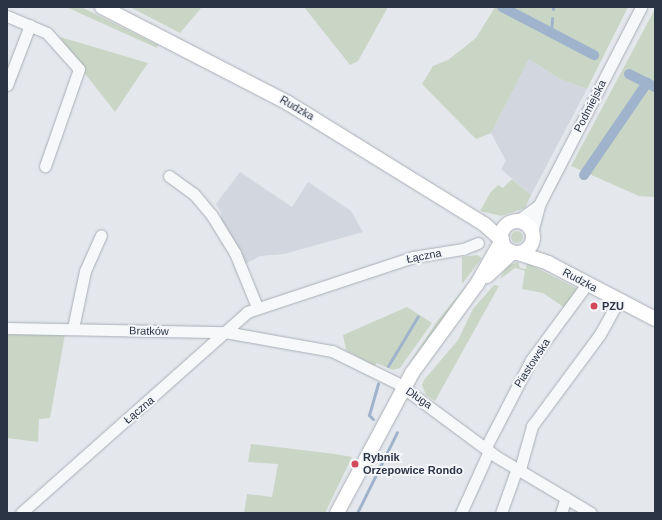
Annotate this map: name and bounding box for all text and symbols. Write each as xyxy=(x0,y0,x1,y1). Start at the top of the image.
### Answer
street label: Podmiejska xyxy=(571,78,609,134)
street label: Rudzka xyxy=(278,93,316,123)
street label: Łączna xyxy=(405,246,443,266)
street label: Rudzka xyxy=(560,265,600,295)
place label: PZU xyxy=(602,299,624,313)
marker: PZU xyxy=(589,301,599,311)
street label: Bratków xyxy=(129,324,169,338)
street label: Piastowska xyxy=(511,336,553,390)
street label: Długa xyxy=(403,384,435,412)
street label: Łączna xyxy=(121,394,157,426)
place label: Rybnik Orzepowice Rondo xyxy=(363,451,463,477)
marker: Rybnik Orzepowice Rondo xyxy=(350,459,360,469)

